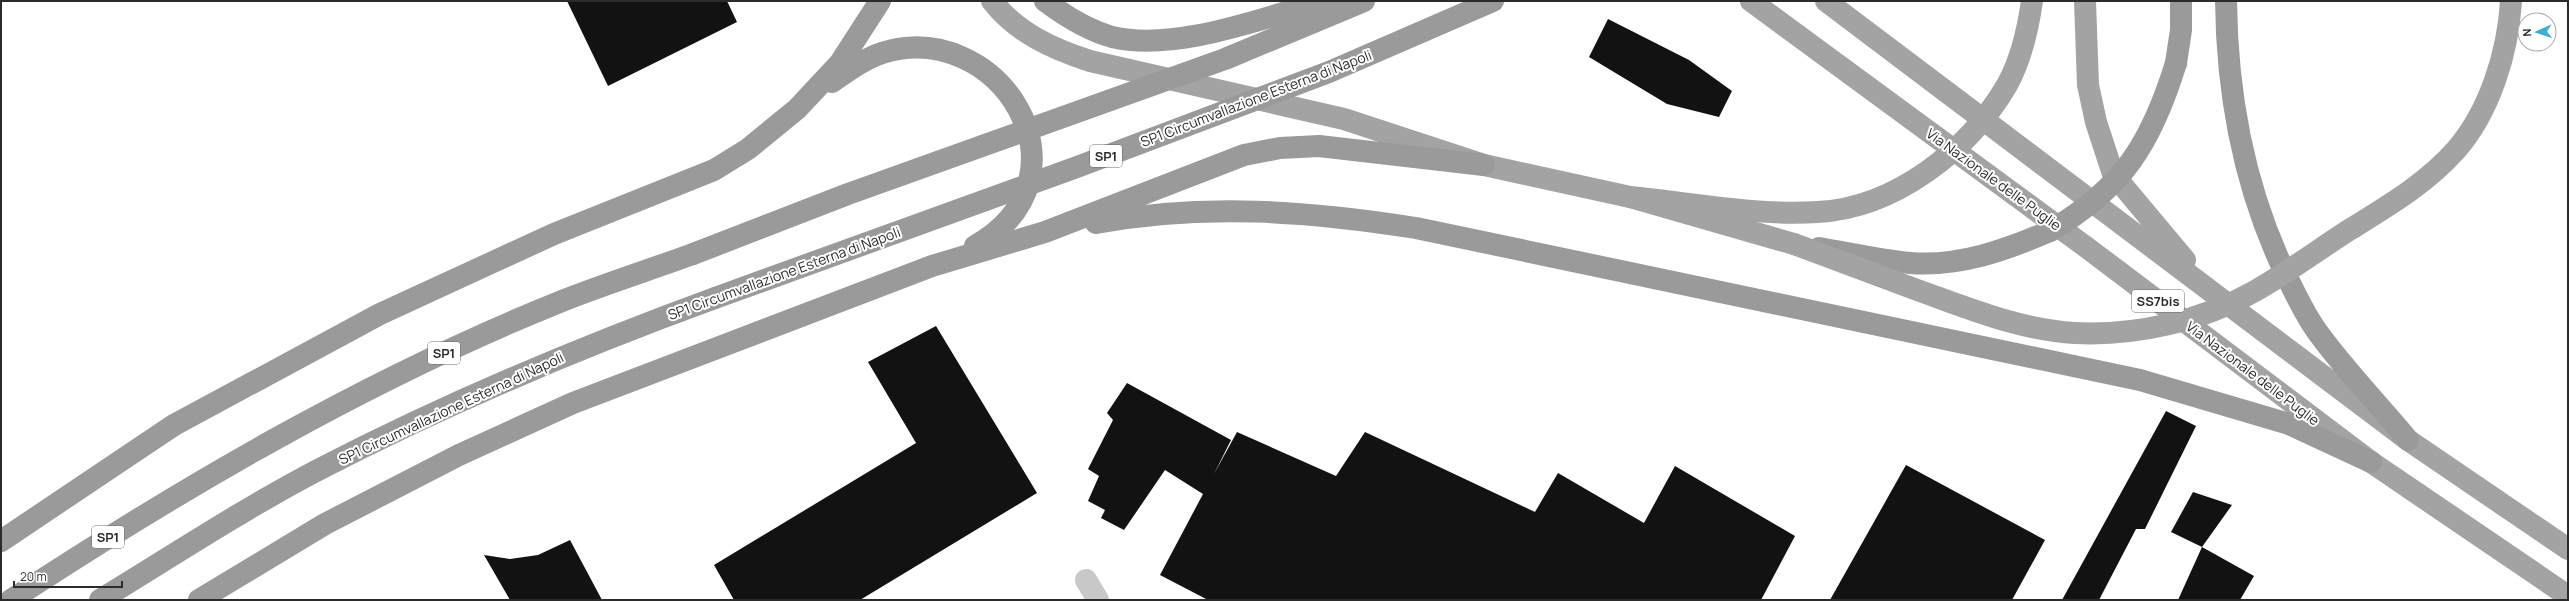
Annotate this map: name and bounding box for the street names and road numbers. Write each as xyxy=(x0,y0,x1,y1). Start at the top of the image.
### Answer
street label: SP1 Circumvallazione Esterna di Napoli xyxy=(1138,45,1374,151)
street label: Via Nazionale delle Puglie xyxy=(1923,124,2065,234)
road number: SP1 xyxy=(1090,145,1122,167)
street label: SP1 Circumvallazione Esterna di Napoli xyxy=(665,222,903,324)
road number: SS7bis xyxy=(2132,290,2184,312)
street label: Via Nazionale delle Puglie xyxy=(2182,317,2324,429)
road number: SP1 xyxy=(428,342,460,364)
street label: SP1 Circumvallazione Esterna di Napoli xyxy=(335,347,567,469)
road number: SP1 xyxy=(92,526,124,548)

